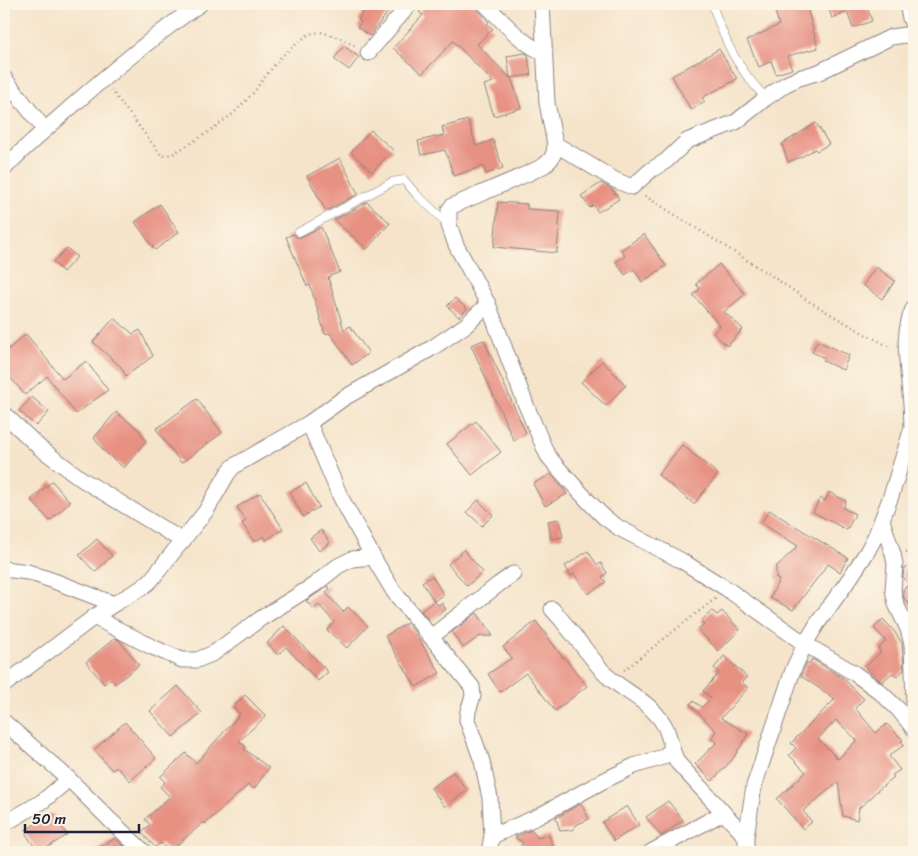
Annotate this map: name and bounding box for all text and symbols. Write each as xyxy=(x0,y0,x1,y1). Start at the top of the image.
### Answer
scale bar xyxy=(25,801,139,833)
text: 50 m xyxy=(32,806,67,832)

